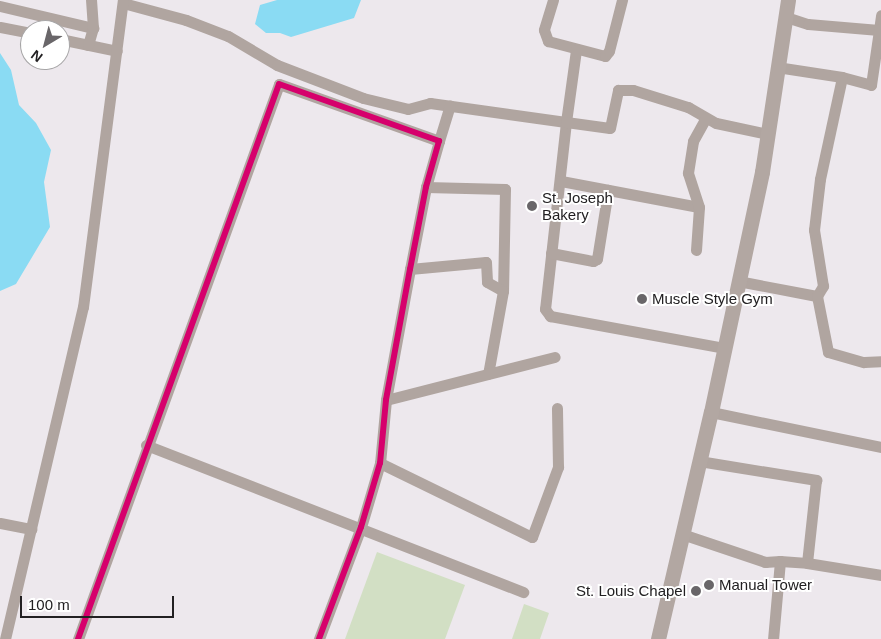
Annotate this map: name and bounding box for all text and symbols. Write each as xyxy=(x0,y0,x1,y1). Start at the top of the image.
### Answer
north arrow xyxy=(20,20,70,70)
text: N xyxy=(28,47,45,66)
place label: St. Joseph Bakery xyxy=(542,188,613,223)
marker: St. Joseph Bakery xyxy=(526,200,538,212)
place label: Muscle Style Gym xyxy=(652,290,773,308)
marker: Muscle Style Gym xyxy=(636,293,648,305)
place label: Manual Tower xyxy=(719,576,812,594)
marker: Manual Tower xyxy=(703,579,715,591)
place label: St. Louis Chapel xyxy=(576,582,686,600)
marker: St. Louis Chapel xyxy=(690,585,702,597)
scale bar xyxy=(22,586,176,618)
text: 100 m xyxy=(28,596,70,613)

